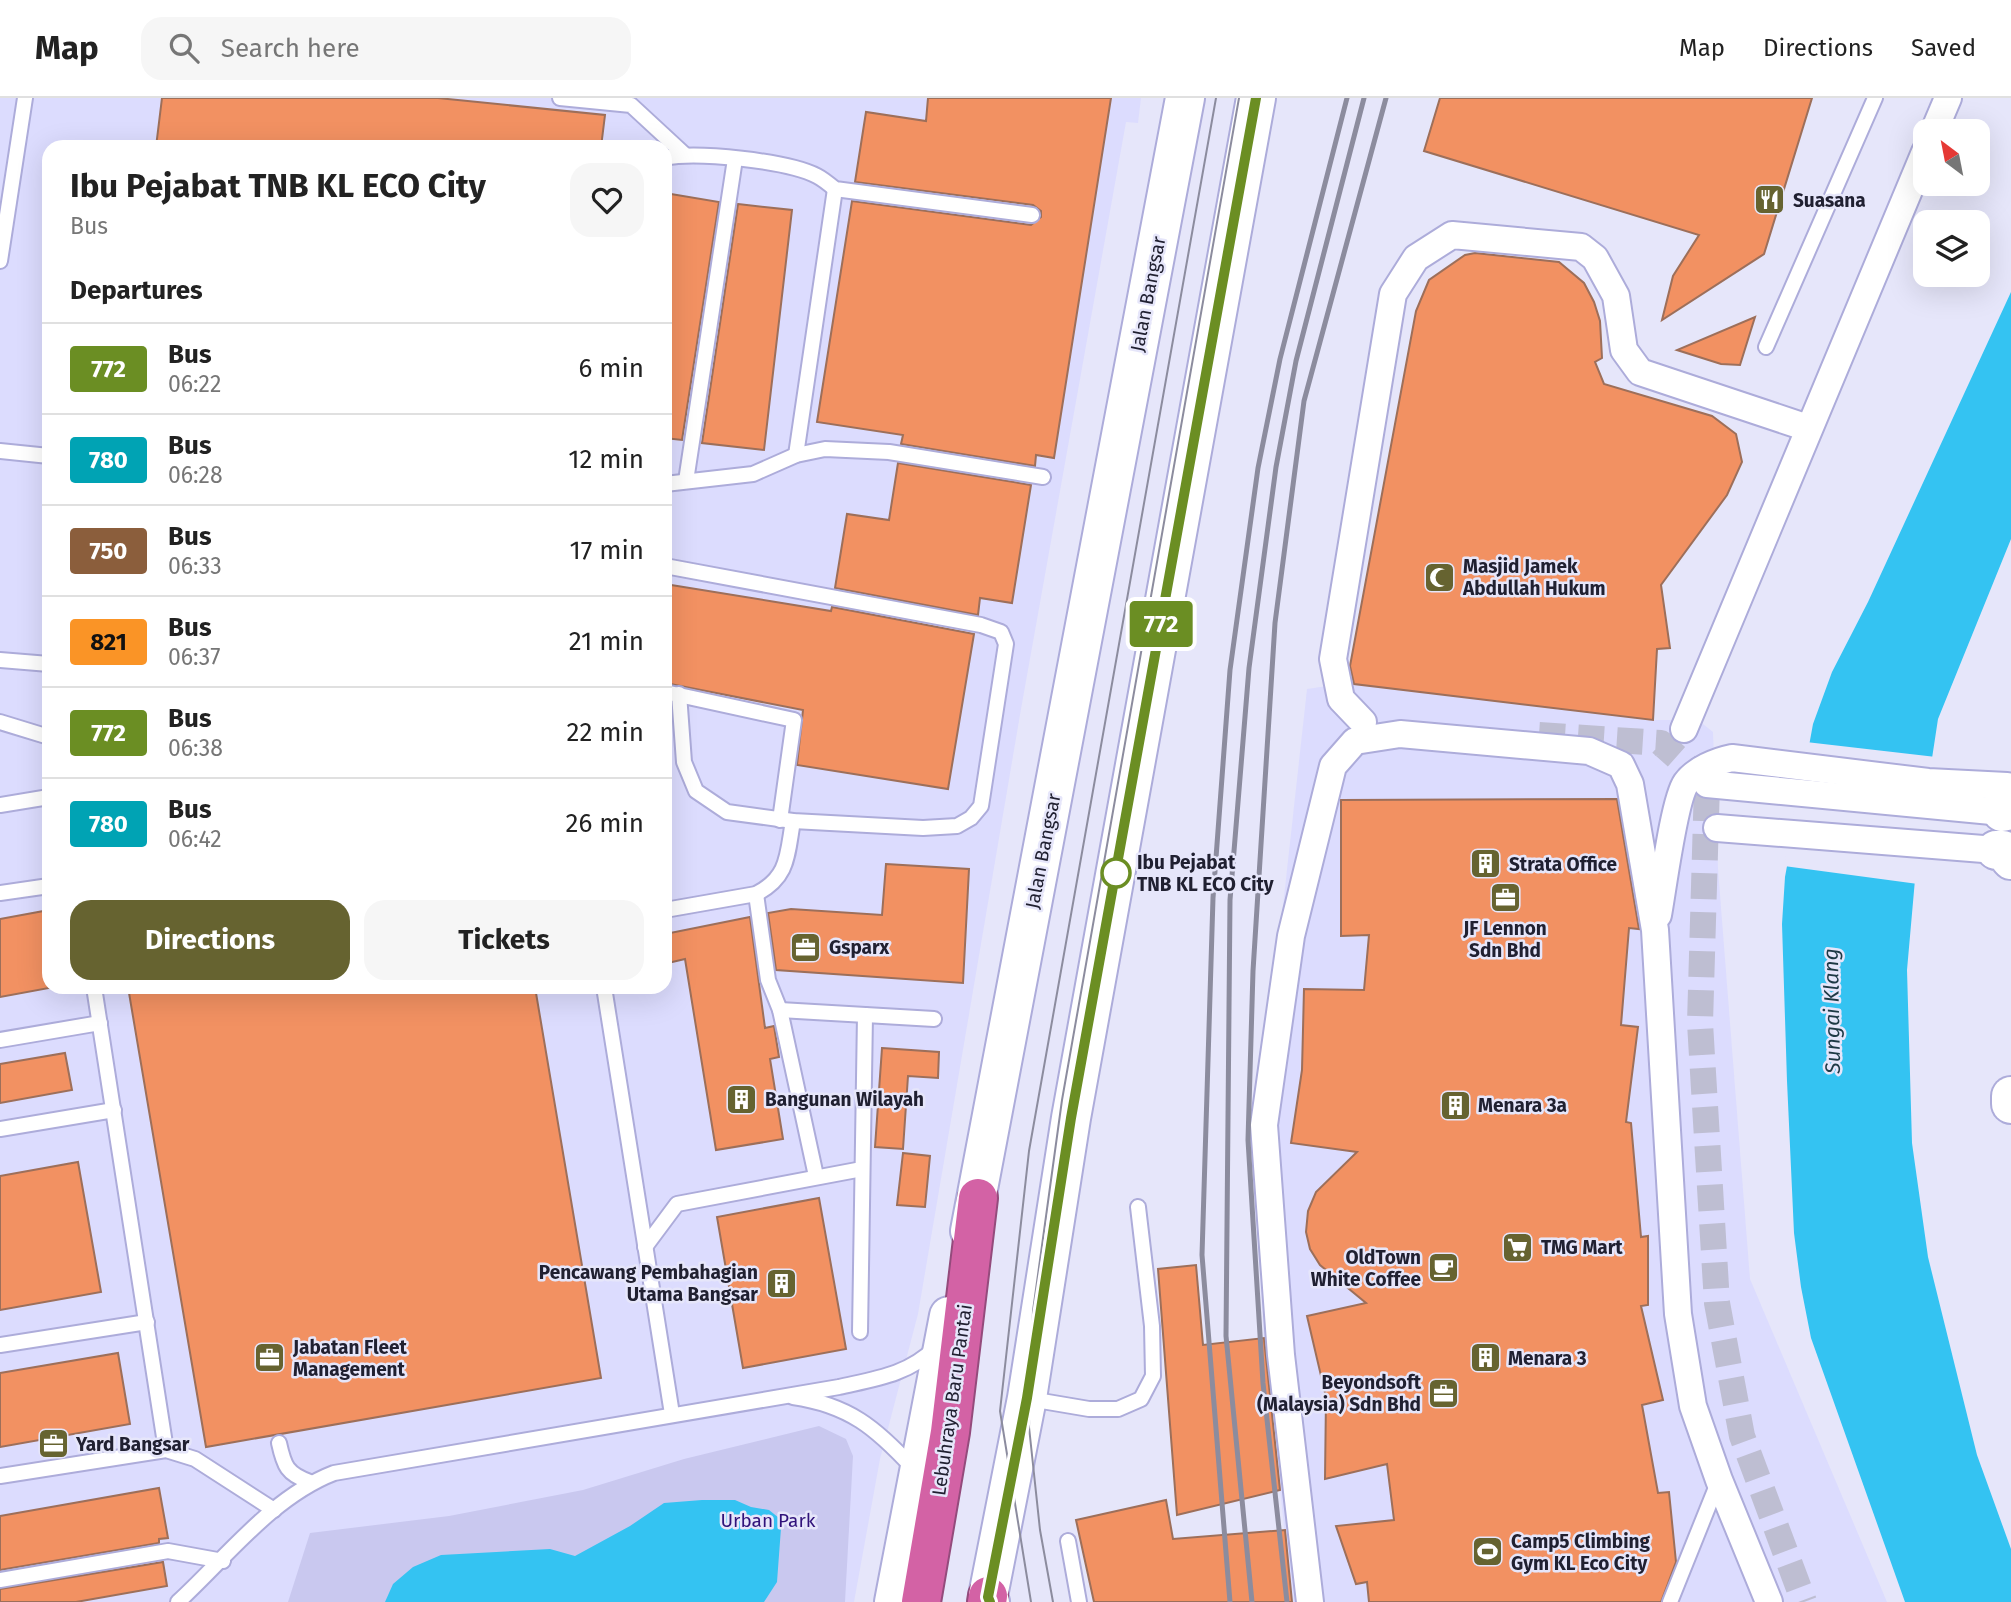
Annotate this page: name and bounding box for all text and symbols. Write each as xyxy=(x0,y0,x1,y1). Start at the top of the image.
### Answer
search box xyxy=(141,17,631,80)
text: Map xyxy=(35,28,99,68)
icon: search xyxy=(165,29,203,67)
text: Search here xyxy=(221,33,360,64)
text: Map xyxy=(1679,34,1725,62)
text: Directions xyxy=(1763,34,1873,62)
text: Saved xyxy=(1911,34,1976,62)
north arrow xyxy=(1913,119,1990,196)
map controls xyxy=(1913,119,1990,287)
button: heart xyxy=(570,163,644,237)
text: Ibu Pejabat TNB KL ECO City xyxy=(70,166,486,206)
restaurant icon: Suasana xyxy=(1753,183,1787,217)
place label: Suasana xyxy=(1793,189,1866,212)
button: layers xyxy=(1913,210,1990,287)
text: Bus xyxy=(70,212,108,240)
street label: Jalan Bangsar xyxy=(1126,234,1171,354)
text: Departures xyxy=(70,275,203,306)
text: Bus xyxy=(168,339,211,370)
text: 6 min xyxy=(578,353,644,384)
text: 772 xyxy=(91,355,126,383)
text: 06:22 xyxy=(168,370,221,398)
text: Bus xyxy=(168,430,211,461)
text: 12 min xyxy=(568,444,644,475)
text: 780 xyxy=(89,446,128,474)
text: 06:28 xyxy=(168,461,223,489)
text: Bus xyxy=(168,521,211,552)
text: 17 min xyxy=(569,535,644,566)
text: 750 xyxy=(90,537,127,565)
text: 06:33 xyxy=(168,552,222,580)
place label: Masjid Jamek Abdullah Hukum xyxy=(1462,555,1606,600)
mosque icon: Masjid Jamek Abdullah Hukum xyxy=(1423,560,1457,594)
line badge: 772 xyxy=(1121,601,1201,647)
text: 772 xyxy=(1144,610,1178,638)
text: Bus xyxy=(168,612,211,643)
text: 21 min xyxy=(569,626,644,657)
text: 821 xyxy=(90,628,127,656)
text: 06:37 xyxy=(168,643,220,671)
text: Bus xyxy=(168,703,211,734)
text: 22 min xyxy=(567,717,644,748)
text: 772 xyxy=(91,719,126,747)
text: 06:38 xyxy=(168,734,223,762)
street label: Jalan Bangsar xyxy=(1021,791,1066,911)
text: Bus xyxy=(168,794,211,825)
text: 26 min xyxy=(566,808,644,839)
text: 780 xyxy=(89,810,128,838)
text: 06:42 xyxy=(168,825,222,853)
building icon: Strata Office xyxy=(1469,847,1503,881)
place label: Ibu Pejabat TNB KL ECO City xyxy=(1137,851,1274,896)
place label: Strata Office xyxy=(1509,853,1617,876)
marker: Ibu Pejabat TNB KL ECO City xyxy=(1101,858,1131,888)
office icon: JF Lennon Sdn Bhd xyxy=(1488,880,1522,914)
button: Directions xyxy=(70,900,350,980)
button: Tickets xyxy=(364,900,644,980)
place label: JF Lennon Sdn Bhd xyxy=(1462,917,1547,962)
office icon: Gsparx xyxy=(789,930,823,964)
place label: Gsparx xyxy=(829,936,890,959)
water label: Sungai Klang xyxy=(1818,948,1846,1075)
building icon: Bangunan Wilayah xyxy=(725,1082,759,1116)
place label: Bangunan Wilayah xyxy=(765,1088,924,1111)
building icon: Menara 3a xyxy=(1438,1088,1472,1122)
place label: Menara 3a xyxy=(1478,1094,1567,1117)
supermarket icon: TMG Mart xyxy=(1501,1230,1535,1264)
place label: TMG Mart xyxy=(1541,1236,1623,1259)
place label: OldTown White Coffee xyxy=(1311,1246,1421,1291)
cafe icon: OldTown White Coffee xyxy=(1427,1251,1461,1285)
place label: Pencawang Pembahagian Utama Bangsar xyxy=(539,1261,758,1306)
building icon: Pencawang Pembahagian Utama Bangsar xyxy=(764,1266,798,1300)
street label: Lebuhraya Baru Pantai xyxy=(927,1303,977,1497)
place label: Jabatan Fleet Management xyxy=(292,1336,408,1381)
office icon: Jabatan Fleet Management xyxy=(253,1341,287,1375)
building icon: Menara 3 xyxy=(1468,1341,1502,1375)
place label: Menara 3 xyxy=(1508,1347,1587,1370)
place label: Beyondsoft (Malaysia) Sdn Bhd xyxy=(1257,1371,1422,1416)
office icon: Beyondsoft (Malaysia) Sdn Bhd xyxy=(1427,1376,1461,1410)
office icon: Yard Bangsar xyxy=(36,1427,70,1461)
place label: Yard Bangsar xyxy=(75,1433,190,1456)
park label: Urban Park xyxy=(721,1509,816,1532)
place label: Camp5 Climbing Gym KL Eco City xyxy=(1511,1530,1650,1575)
sports icon: Camp5 Climbing Gym KL Eco City xyxy=(1471,1535,1505,1569)

